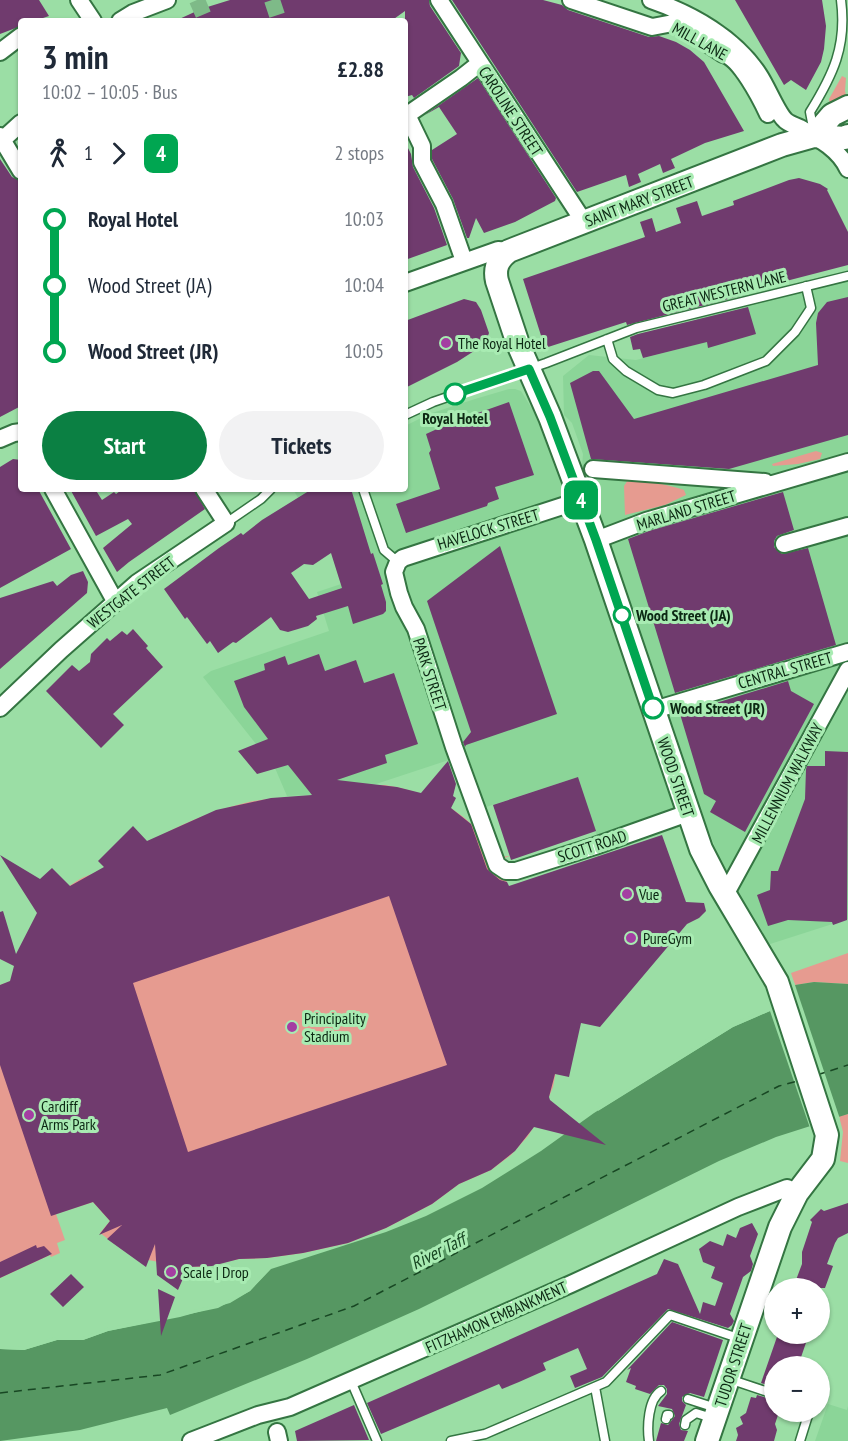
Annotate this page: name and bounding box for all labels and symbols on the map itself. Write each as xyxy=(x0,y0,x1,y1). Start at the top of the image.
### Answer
street label: MILL LANE xyxy=(669,18,731,64)
street label: CAROLINE STREET xyxy=(475,63,547,159)
street label: SAINT MARY STREET xyxy=(582,171,696,231)
street label: GREAT WESTERN LANE xyxy=(660,266,788,316)
place label: The Royal Hotel xyxy=(458,333,546,353)
marker: The Royal Hotel xyxy=(439,336,453,350)
marker: Royal Hotel xyxy=(444,383,466,405)
place label: Royal Hotel xyxy=(422,408,488,428)
line badge: 4 xyxy=(562,480,600,520)
street label: MARLAND STREET xyxy=(634,485,738,535)
street label: HAVELOCK STREET xyxy=(435,504,541,554)
street label: WESTGATE STREET xyxy=(83,552,179,632)
place label: Wood Street (JA) xyxy=(635,605,731,625)
marker: Wood Street (JA) xyxy=(613,606,631,624)
street label: PARK STREET xyxy=(409,635,451,713)
street label: CENTRAL STREET xyxy=(736,647,834,693)
marker: Wood Street (JR) xyxy=(642,697,664,719)
place label: Wood Street (JR) xyxy=(669,698,765,718)
street label: MILLENNIUM WALKWAY xyxy=(747,719,827,847)
street label: WOOD STREET xyxy=(653,735,699,819)
street label: SCOTT ROAD xyxy=(555,825,629,867)
place label: Vue xyxy=(638,884,659,904)
marker: Vue xyxy=(620,887,634,901)
place label: PureGym xyxy=(643,928,692,948)
marker: PureGym xyxy=(624,931,638,945)
place label: Principality Stadium xyxy=(304,1008,366,1046)
marker: Principality Stadium xyxy=(285,1020,299,1034)
place label: Cardiff Arms Park xyxy=(41,1096,97,1134)
marker: Cardiff Arms Park xyxy=(22,1108,36,1122)
water label: River Taff xyxy=(407,1226,473,1274)
place label: Scale | Drop xyxy=(183,1262,249,1282)
marker: Scale | Drop xyxy=(164,1265,178,1279)
street label: FITZHAMON EMBANKMENT xyxy=(422,1277,570,1357)
street label: TUDOR STREET xyxy=(710,1321,756,1409)

